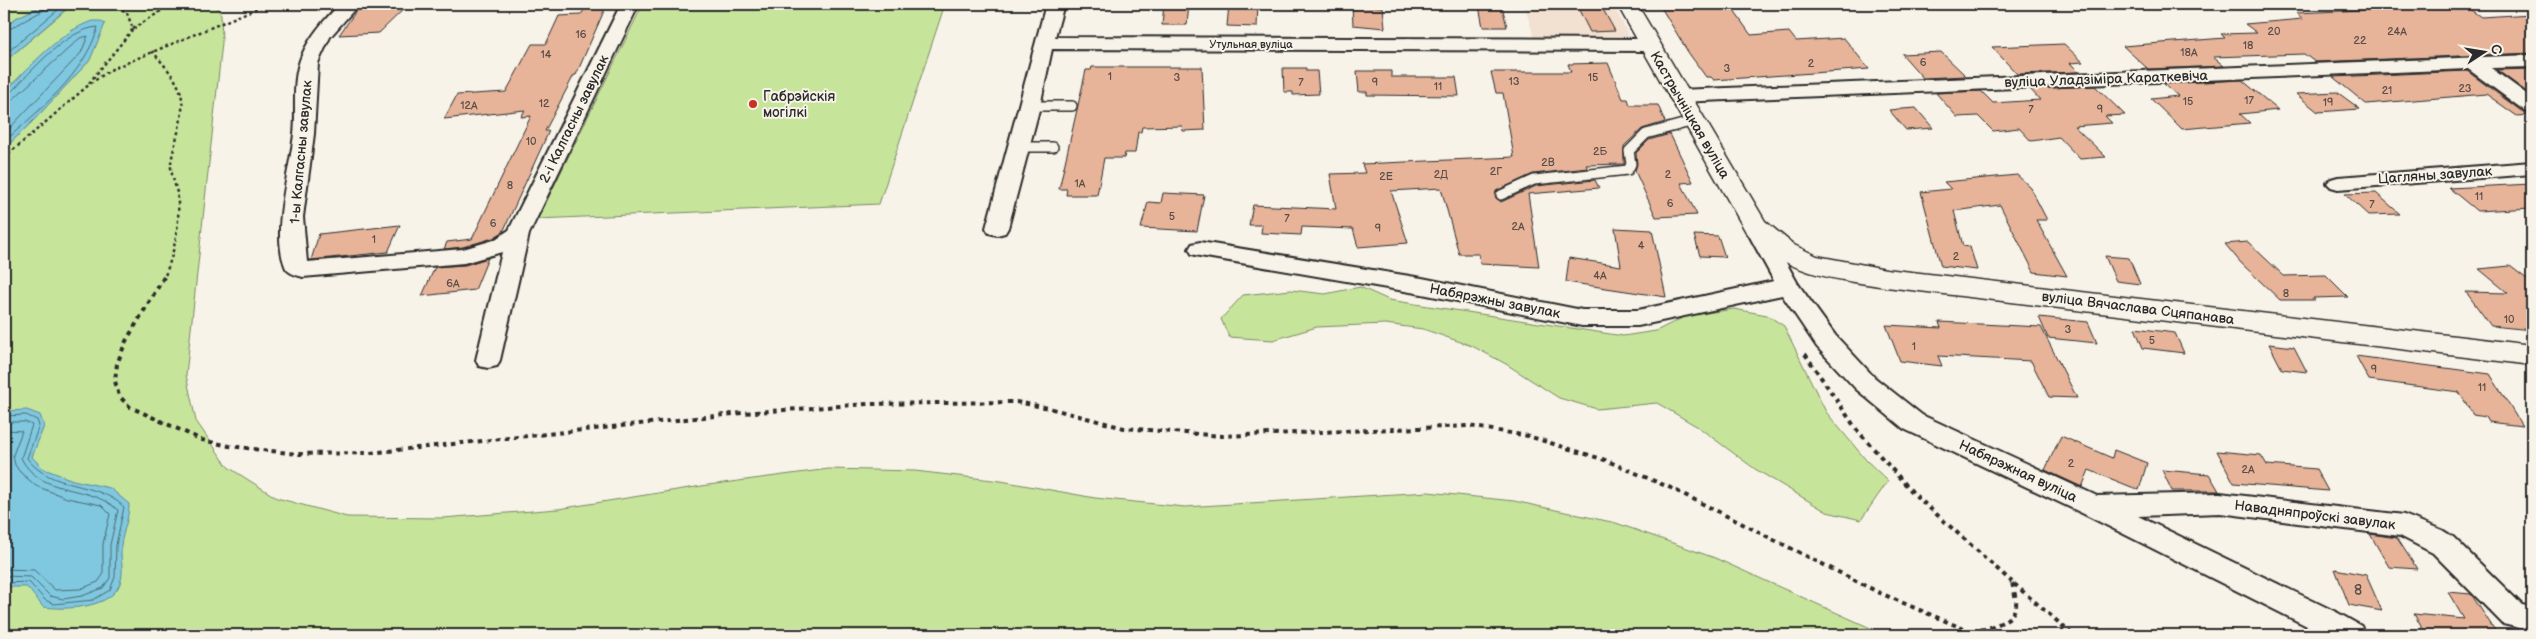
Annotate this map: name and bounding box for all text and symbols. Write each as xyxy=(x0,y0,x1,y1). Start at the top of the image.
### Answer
house number: 20 xyxy=(2268,25,2281,38)
house number: 24А xyxy=(2387,25,2407,38)
house number: 16 xyxy=(576,28,587,41)
north arrow xyxy=(2458,28,2508,78)
house number: 22 xyxy=(2354,34,2367,47)
street label: Утульная вуліца xyxy=(1209,38,1293,51)
house number: 18 xyxy=(2243,39,2253,52)
text: С xyxy=(2487,43,2506,56)
house number: 18А xyxy=(2180,46,2198,59)
house number: 14 xyxy=(541,48,552,61)
street label: Кастрычніцкая вуліца xyxy=(1647,48,1734,182)
street label: 2-і Калгасны завулак xyxy=(536,52,613,186)
house number: 6 xyxy=(1920,56,1927,69)
house number: 2 xyxy=(1808,57,1815,70)
house number: 3 xyxy=(1724,62,1731,75)
street label: вуліца Уладзіміра Караткевіча xyxy=(2004,67,2209,91)
house number: 1 xyxy=(1108,70,1112,83)
house number: 3 xyxy=(1174,71,1181,84)
house number: 15 xyxy=(1588,71,1598,84)
house number: 13 xyxy=(1508,75,1520,88)
house number: 7 xyxy=(1298,76,1304,89)
house number: 9 xyxy=(1372,76,1378,89)
street label: 1-ы Калгасны завулак xyxy=(286,79,316,225)
house number: 11 xyxy=(1434,80,1442,93)
house number: 23 xyxy=(2458,82,2472,95)
house number: 21 xyxy=(2382,84,2392,97)
place label: Габрэйскія могілкі xyxy=(763,88,836,121)
house number: 17 xyxy=(2244,94,2254,107)
house number: 15 xyxy=(2183,95,2193,108)
house number: 19 xyxy=(2323,96,2333,109)
house number: 12 xyxy=(539,97,550,110)
marker: Габрэйскія могілкі xyxy=(747,98,759,110)
house number: 12А xyxy=(460,99,478,112)
house number: 7 xyxy=(2028,103,2034,116)
house number: 9 xyxy=(2097,103,2103,116)
house number: 10 xyxy=(526,135,537,148)
house number: 2Б xyxy=(1593,145,1607,158)
house number: 2В xyxy=(1541,156,1555,169)
street label: Цагляны завулак xyxy=(2377,162,2493,187)
house number: 2Г xyxy=(1490,165,1502,178)
house number: 2Д xyxy=(1434,168,1448,181)
house number: 2 xyxy=(1665,168,1672,181)
house number: 2Е xyxy=(1379,170,1393,183)
house number: 1А xyxy=(1075,177,1086,190)
house number: 8 xyxy=(507,179,513,192)
house number: 11 xyxy=(2475,190,2483,203)
house number: 6 xyxy=(1667,197,1674,210)
house number: 7 xyxy=(2369,198,2375,211)
house number: 5 xyxy=(1169,210,1175,223)
house number: 7 xyxy=(1284,212,1290,225)
house number: 6 xyxy=(490,217,497,230)
house number: 2А xyxy=(1511,220,1525,233)
house number: 9 xyxy=(1375,222,1381,235)
house number: 1 xyxy=(372,233,376,246)
house number: 4 xyxy=(1638,239,1645,252)
house number: 2 xyxy=(1953,250,1960,263)
house number: 4А xyxy=(1593,269,1607,282)
house number: 6А xyxy=(446,277,460,290)
street label: Набярэжны завулак xyxy=(1428,280,1562,322)
house number: 8 xyxy=(2283,287,2289,300)
street label: вуліца Вячаслава Сцяпанава xyxy=(2041,288,2236,328)
house number: 10 xyxy=(2504,313,2515,326)
house number: 3 xyxy=(2065,323,2072,336)
house number: 5 xyxy=(2149,334,2155,347)
house number: 1 xyxy=(1912,340,1916,353)
house number: 9 xyxy=(2371,363,2377,376)
house number: 11 xyxy=(2478,381,2486,394)
street label: Набярэжная вуліца xyxy=(1956,436,2080,506)
house number: 2 xyxy=(2068,457,2075,470)
house number: 2А xyxy=(2241,463,2255,476)
street label: Навадняпроўскі завулак xyxy=(2233,497,2397,533)
house number: 8 xyxy=(2354,582,2362,599)

